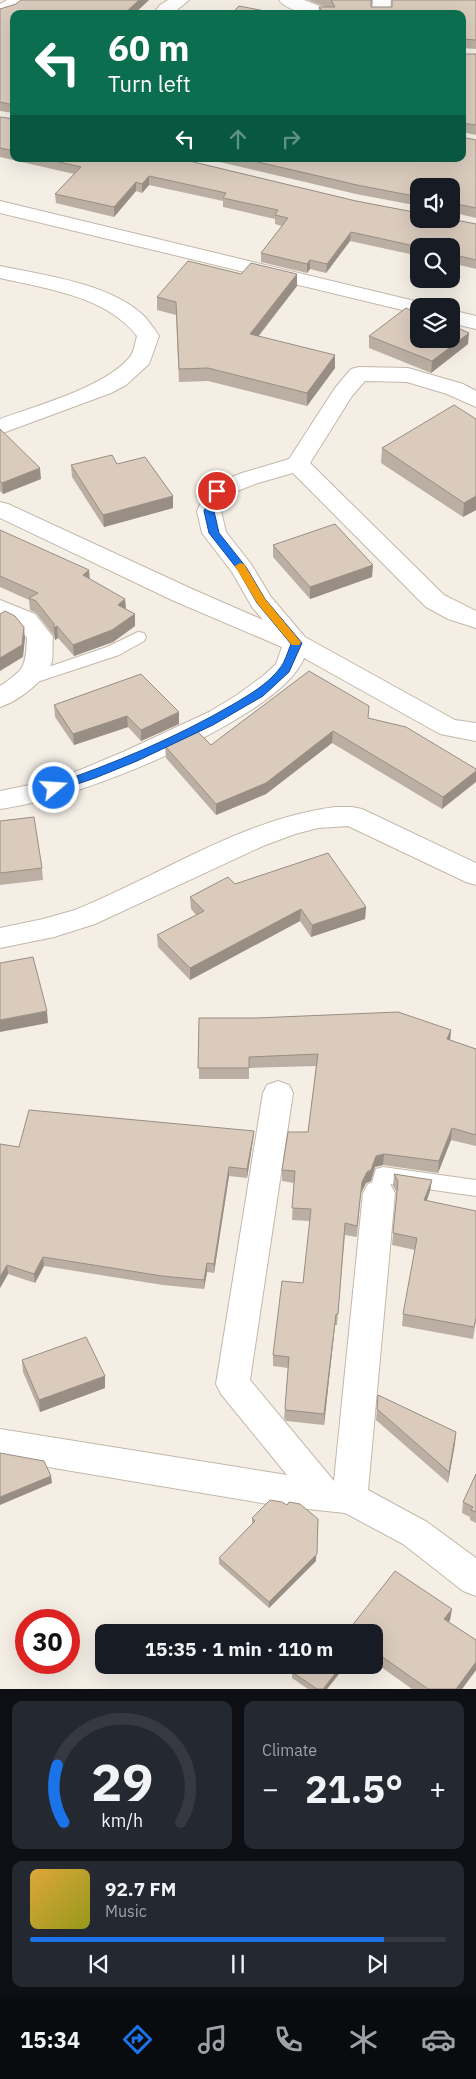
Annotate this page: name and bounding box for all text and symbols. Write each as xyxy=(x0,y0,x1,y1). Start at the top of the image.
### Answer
text: 60 m xyxy=(108,25,190,71)
icon: left xyxy=(25,30,90,95)
text: Turn left xyxy=(108,69,191,98)
icon: left xyxy=(171,125,199,153)
icon: ahead xyxy=(224,125,252,153)
icon: right xyxy=(277,125,305,153)
map controls xyxy=(410,178,460,348)
button: sound xyxy=(410,178,460,228)
button: search xyxy=(410,238,460,288)
button: layers xyxy=(410,298,460,348)
pin xyxy=(196,470,238,512)
icon: arrive xyxy=(203,477,231,505)
position arrow xyxy=(27,761,79,813)
speed limit sign: 30 xyxy=(15,1609,80,1674)
text: 15:35 · 1 min · 110 m xyxy=(145,1637,333,1661)
text: Climate xyxy=(262,1740,317,1760)
text: 29 xyxy=(91,1748,153,1815)
text: 21.5° xyxy=(305,1764,403,1813)
text: − xyxy=(262,1770,279,1807)
text: + xyxy=(429,1770,446,1807)
text: km/h xyxy=(101,1809,143,1832)
text: 92.7 FM xyxy=(105,1877,176,1901)
text: Music xyxy=(105,1901,147,1921)
icon: previous xyxy=(85,1950,113,1978)
icon: pause xyxy=(224,1950,252,1978)
icon: next xyxy=(363,1950,391,1978)
icon: directions xyxy=(120,2022,155,2057)
icon: music xyxy=(195,2022,230,2057)
icon: phone xyxy=(271,2022,306,2057)
icon: climate xyxy=(346,2022,381,2057)
icon: car xyxy=(421,2022,456,2057)
text: 15:34 xyxy=(20,2025,80,2054)

